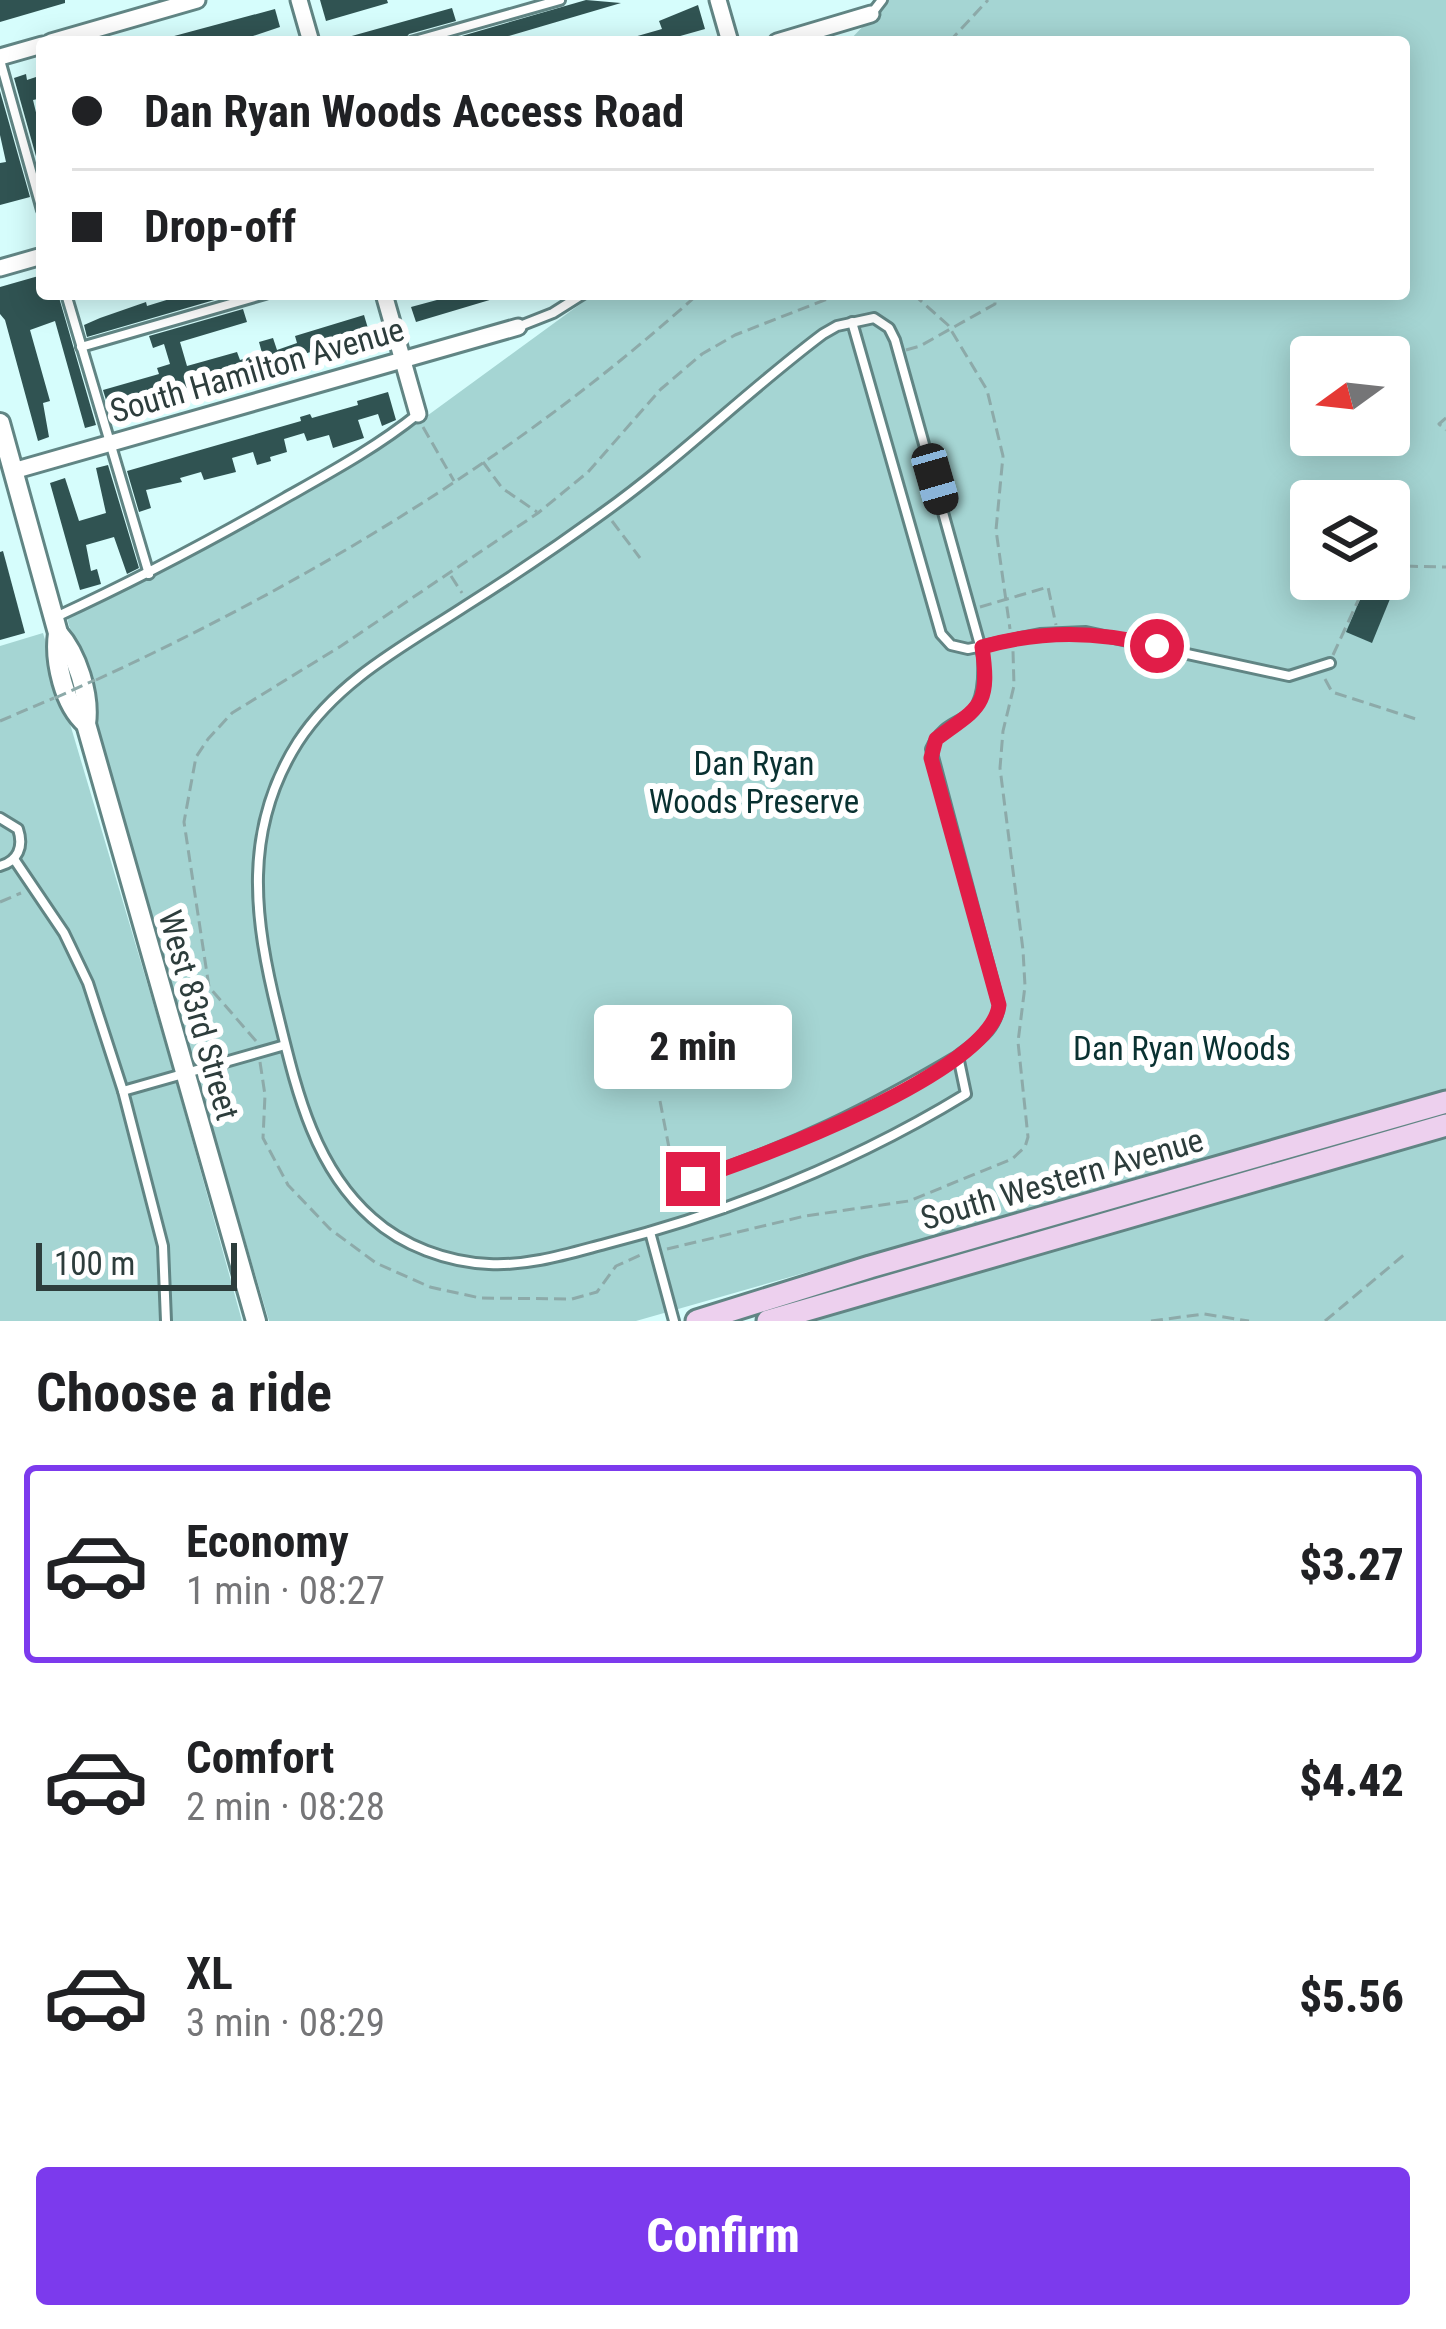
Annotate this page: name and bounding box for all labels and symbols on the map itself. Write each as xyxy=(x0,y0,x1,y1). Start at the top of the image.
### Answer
street label: South Hamilton Avenue xyxy=(106,309,408,431)
north arrow xyxy=(1290,336,1410,456)
car xyxy=(908,439,962,519)
route start xyxy=(1130,619,1184,673)
park label: Dan Ryan Woods Preserve xyxy=(649,744,859,821)
street label: West 83rd Street xyxy=(150,906,248,1124)
callout: 2 min xyxy=(594,1005,792,1089)
park label: Dan Ryan Woods xyxy=(1073,1029,1291,1068)
street label: South Western Avenue xyxy=(916,1120,1208,1238)
route end xyxy=(666,1152,720,1206)
scale bar xyxy=(36,1237,237,1290)

